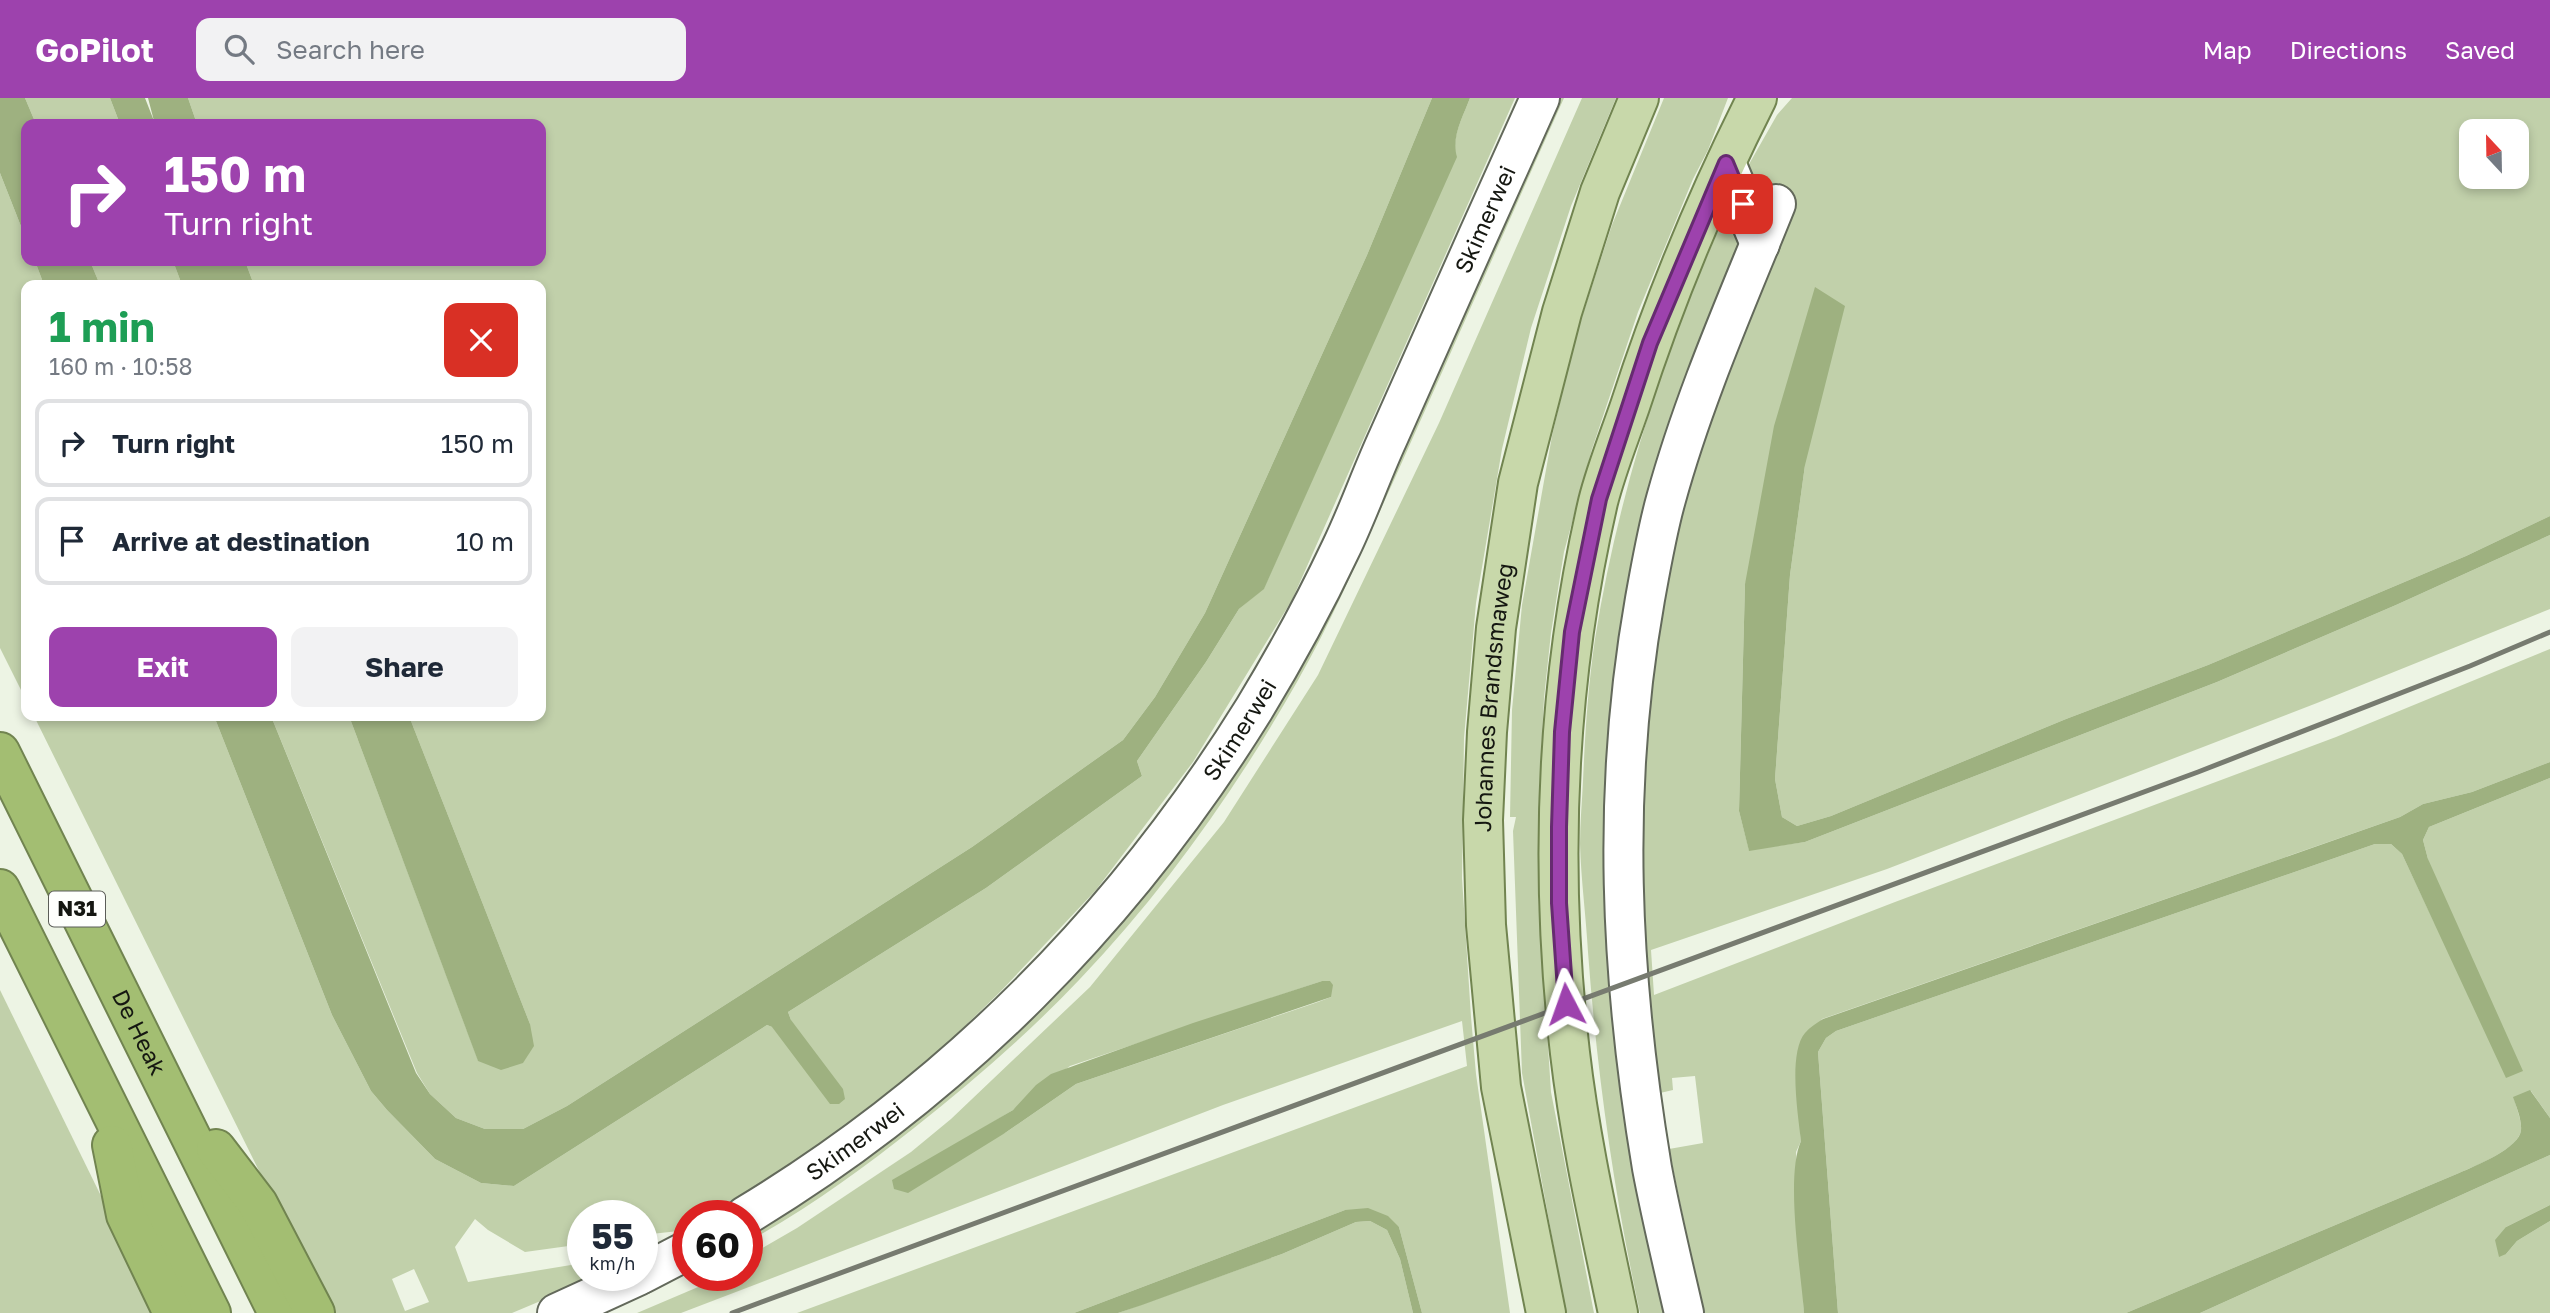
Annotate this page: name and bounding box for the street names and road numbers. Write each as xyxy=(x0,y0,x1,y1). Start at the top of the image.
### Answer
street label: Skimerwei xyxy=(1448,161,1521,277)
street label: Johannes Brandsmaweg xyxy=(1468,561,1519,833)
street label: Skimerwei xyxy=(1196,674,1282,786)
road number: N31 xyxy=(49,892,105,926)
street label: De Heak xyxy=(107,985,173,1079)
street label: Skimerwei xyxy=(800,1096,909,1186)

